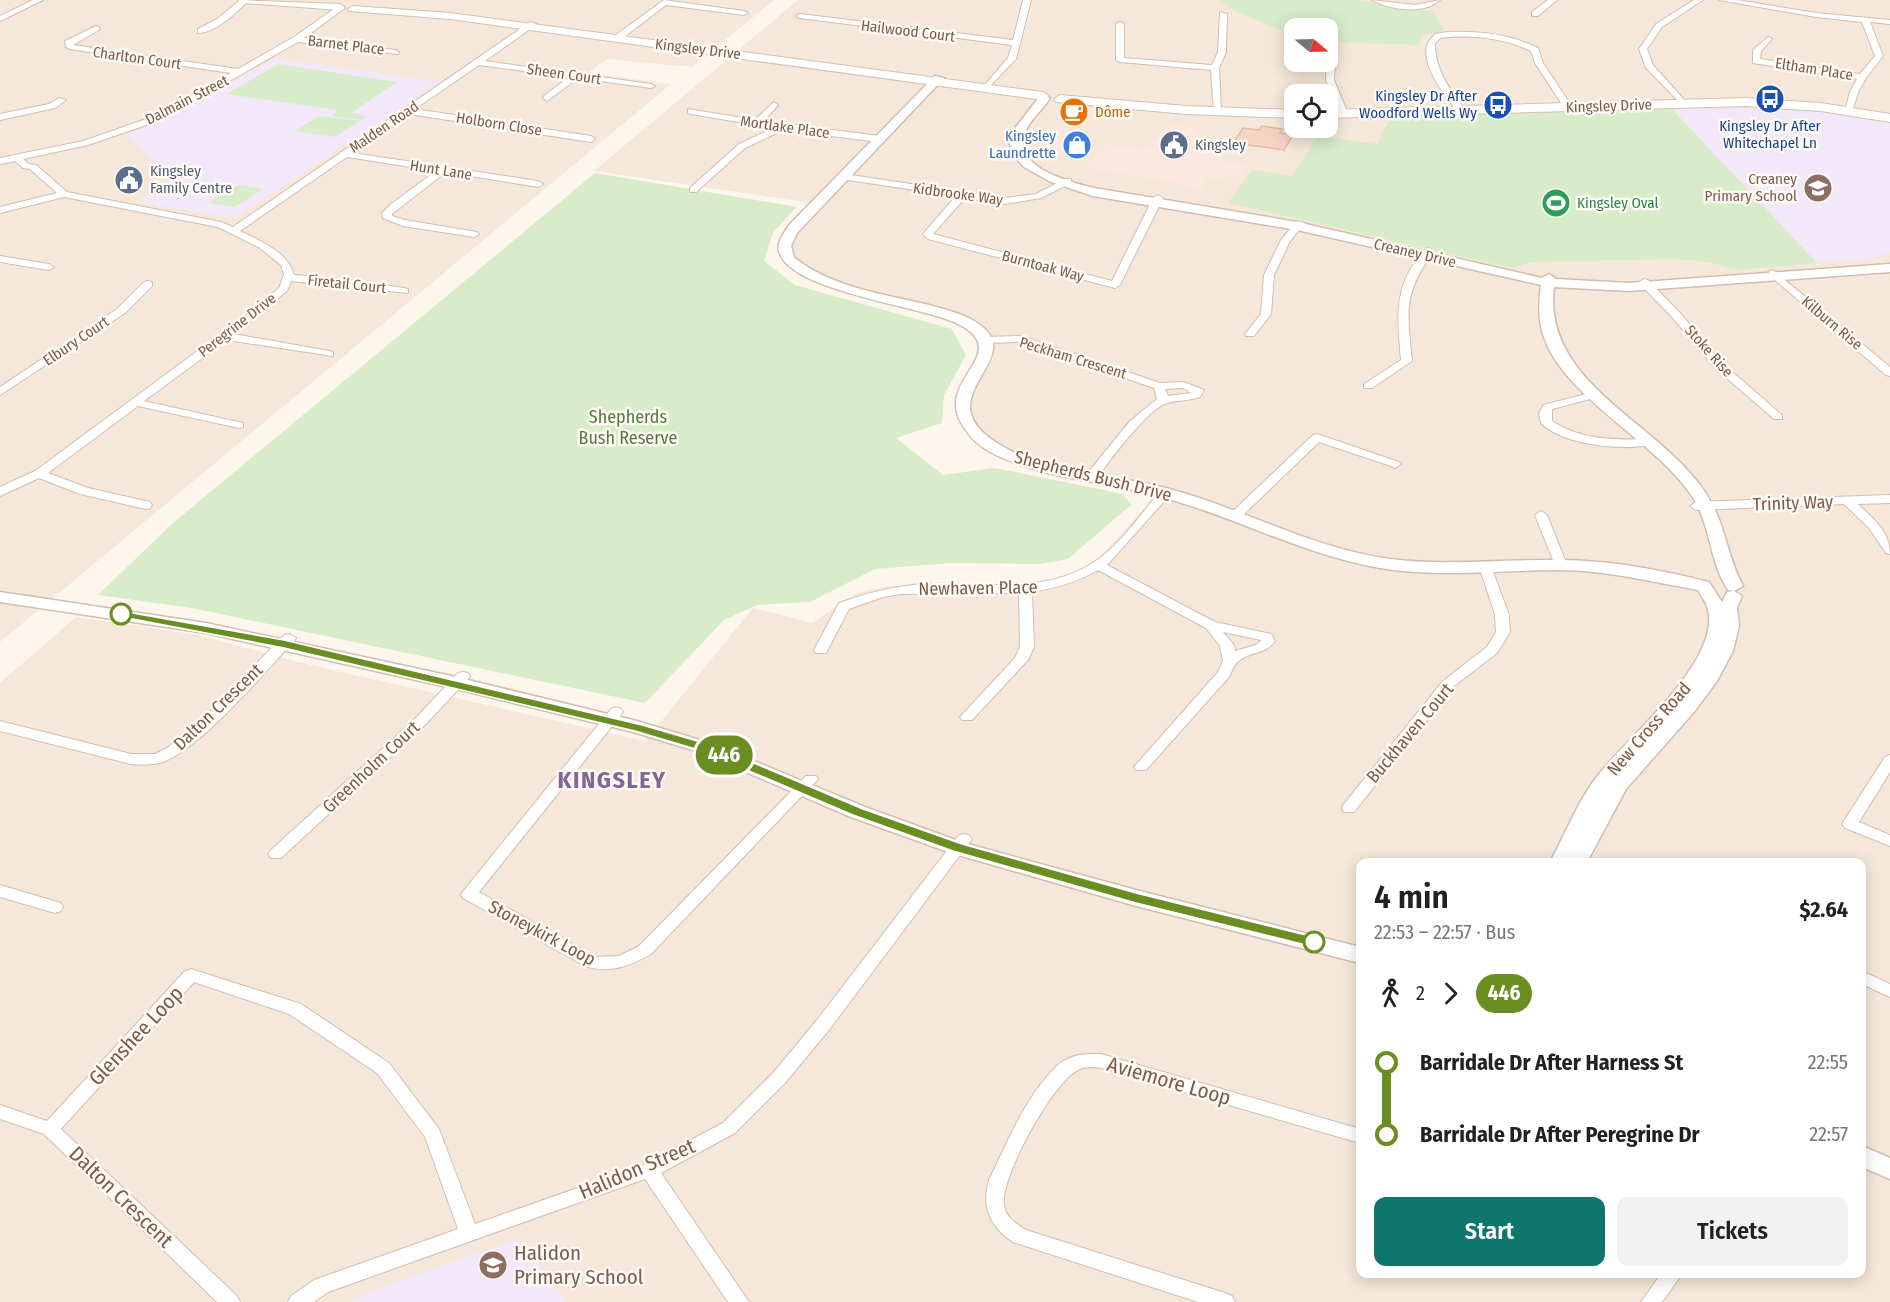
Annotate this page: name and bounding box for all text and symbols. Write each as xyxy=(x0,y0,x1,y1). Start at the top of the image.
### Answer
street label: Hailwood Court xyxy=(860,16,956,46)
north arrow xyxy=(1284,18,1338,72)
map controls xyxy=(1284,18,1338,138)
street label: Barnet Place xyxy=(307,31,385,59)
street label: Kingsley Drive xyxy=(654,35,742,63)
street label: Charlton Court xyxy=(92,43,182,73)
street label: Eltham Place xyxy=(1774,54,1854,84)
street label: Sheen Court xyxy=(526,60,602,88)
street label: Dalmain Street xyxy=(142,71,232,129)
bus stop icon: Kingsley Dr After Whitechapel Ln xyxy=(1754,83,1786,115)
button: locate xyxy=(1284,84,1338,138)
place label: Kingsley Dr After Woodford Wells Wy xyxy=(1359,87,1478,122)
bus stop icon: Kingsley Dr After Woodford Wells Wy xyxy=(1482,89,1514,121)
cafe icon: Dôme xyxy=(1058,96,1090,128)
street label: Kingsley Drive xyxy=(1566,96,1652,116)
street label: Malden Road xyxy=(346,97,422,157)
place label: Dôme xyxy=(1095,103,1131,121)
street label: Holborn Close xyxy=(455,108,543,140)
street label: Mortlake Place xyxy=(739,112,831,142)
place label: Kingsley Dr After Whitechapel Ln xyxy=(1719,117,1822,152)
place label: Kingsley Laundrette xyxy=(989,127,1056,162)
shop icon: Kingsley Laundrette xyxy=(1061,129,1093,161)
public building icon: Kingsley xyxy=(1158,129,1190,161)
place label: Kingsley xyxy=(1195,136,1246,154)
street label: Hunt Lane xyxy=(409,156,473,184)
place label: Kingsley Family Centre xyxy=(150,162,232,197)
public building icon: Kingsley Family Centre xyxy=(113,164,145,196)
place label: Creaney Primary School xyxy=(1705,170,1797,205)
school or university icon: Creaney Primary School xyxy=(1802,172,1834,204)
street label: Kidbrooke Way xyxy=(912,179,1004,209)
sports icon: Kingsley Oval xyxy=(1540,187,1572,219)
place label: Kingsley Oval xyxy=(1577,194,1659,212)
street label: Creaney Drive xyxy=(1372,235,1458,271)
street label: Burntoak Way xyxy=(1000,246,1086,286)
street label: Firetail Court xyxy=(307,271,387,297)
street label: Peregrine Drive xyxy=(195,289,279,361)
street label: Kilburn Rise xyxy=(1798,292,1866,354)
street label: Elbury Court xyxy=(40,312,112,370)
street label: Stoke Rise xyxy=(1681,321,1737,381)
street label: Peckham Crescent xyxy=(1017,333,1129,383)
park label: Shepherds Bush Reserve xyxy=(579,406,677,449)
street label: Shepherds Bush Drive xyxy=(1012,446,1174,506)
street label: Trinity Way xyxy=(1753,491,1833,515)
street label: Newhaven Place xyxy=(918,576,1038,600)
unlabelled marker xyxy=(110,603,132,625)
street label: Dalton Crescent xyxy=(169,659,267,755)
street label: Buckhaven Court xyxy=(1362,678,1458,787)
street label: New Cross Road xyxy=(1602,678,1696,780)
street label: Greenholm Court xyxy=(318,716,424,818)
line badge: 446 xyxy=(690,736,758,774)
text: 446 xyxy=(708,742,740,768)
district label: KINGSLEY xyxy=(558,766,666,794)
text: 4 min xyxy=(1374,877,1449,917)
street label: Stoneykirk Loop xyxy=(485,896,599,970)
text: $2.64 xyxy=(1799,896,1848,923)
text: 22:53 – 22:57 · Bus xyxy=(1374,920,1515,944)
unlabelled marker xyxy=(1303,931,1325,953)
icon: walk xyxy=(1374,977,1407,1010)
icon: forward xyxy=(1434,977,1467,1010)
text: 446 xyxy=(1488,980,1520,1006)
street label: Glenshee Loop xyxy=(83,981,189,1091)
text: 2 xyxy=(1416,981,1425,1005)
text: Barridale Dr After Harness St xyxy=(1420,1049,1683,1076)
text: 22:55 xyxy=(1808,1050,1848,1074)
street label: Aviemore Loop xyxy=(1104,1051,1234,1111)
text: Barridale Dr After Peregrine Dr xyxy=(1420,1121,1700,1148)
text: 22:57 xyxy=(1809,1122,1848,1146)
street label: Halidon Street xyxy=(575,1133,699,1205)
street label: Dalton Crescent xyxy=(64,1141,179,1253)
button: Start xyxy=(1374,1197,1605,1266)
button: Tickets xyxy=(1617,1197,1848,1266)
place label: Halidon Primary School xyxy=(514,1240,644,1290)
school or university icon: Halidon Primary School xyxy=(477,1249,509,1281)

